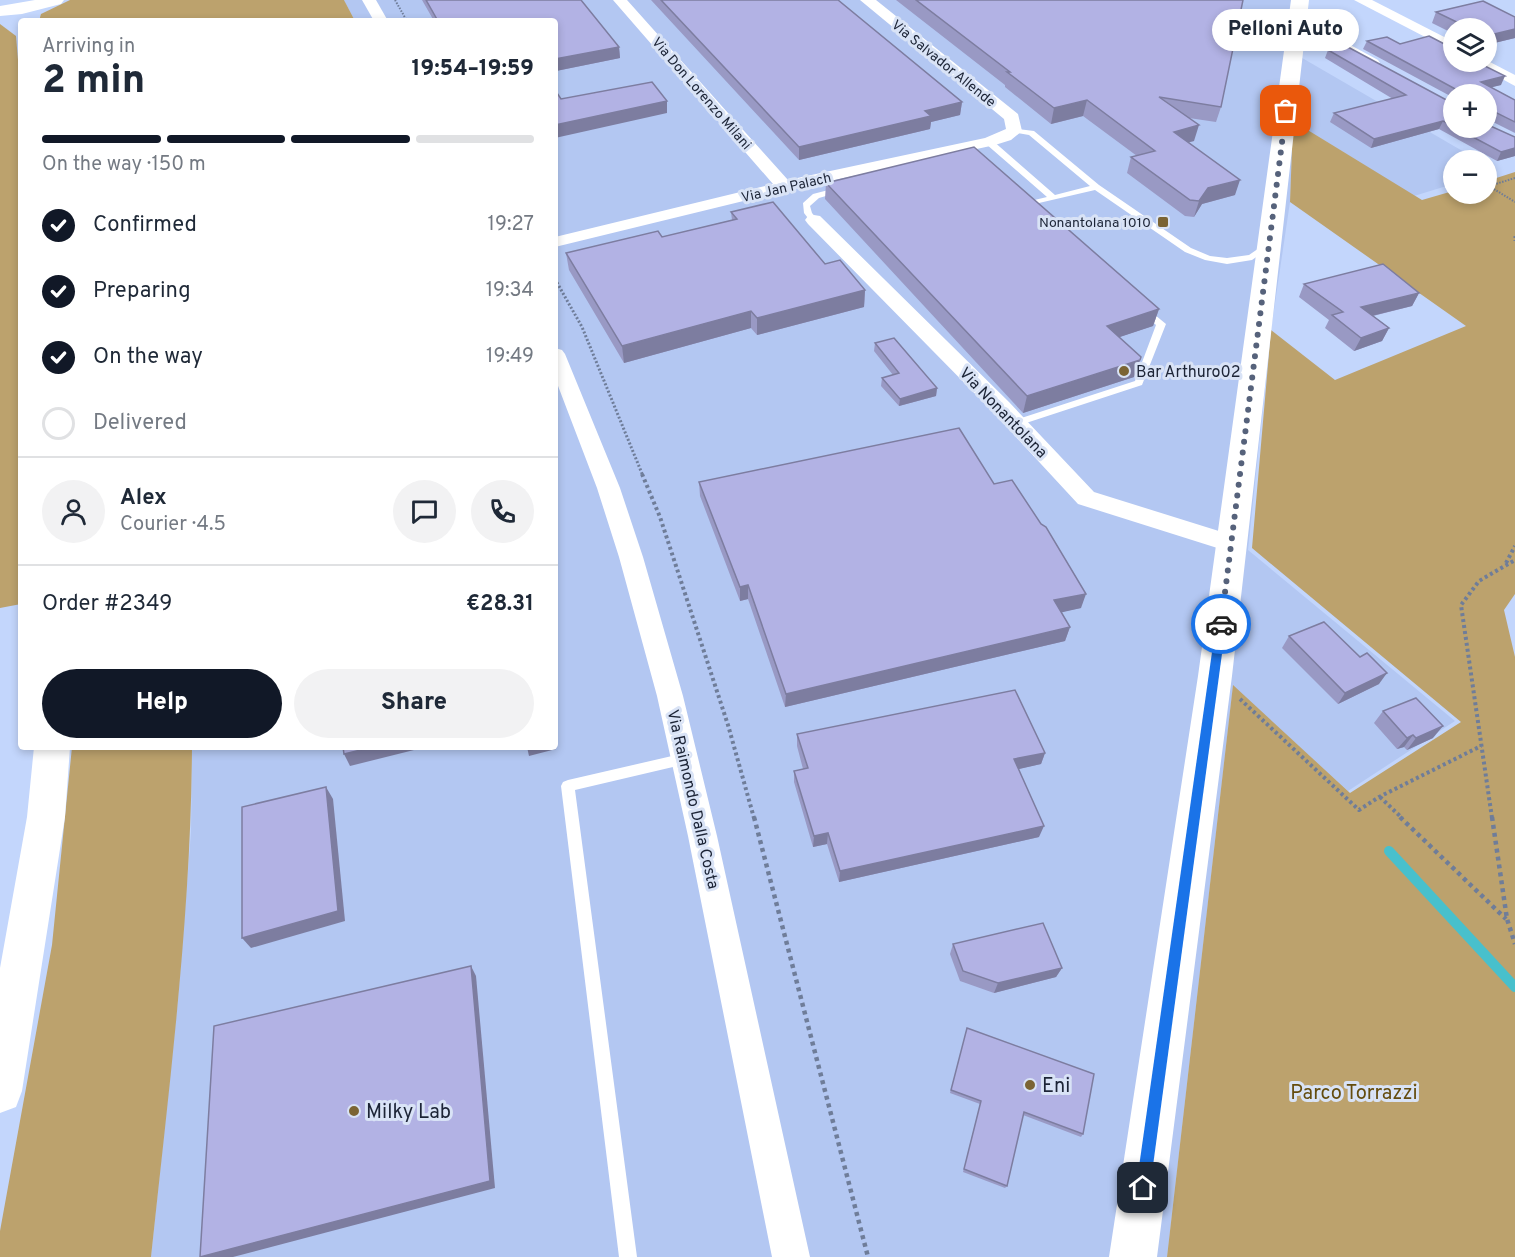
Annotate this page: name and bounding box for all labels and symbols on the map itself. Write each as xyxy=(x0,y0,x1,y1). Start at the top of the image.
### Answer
callout: Pelloni Auto xyxy=(1212,9,1360,51)
street label: Via Salvador Allende xyxy=(888,17,999,111)
street label: Via Don Lorenzo Milani xyxy=(647,34,754,154)
pin xyxy=(1260,85,1311,136)
street label: Via Jan Palach xyxy=(740,170,833,207)
place label: Nonantolana 1010 xyxy=(1039,215,1151,232)
marker: Nonantolana 1010 xyxy=(1156,215,1170,229)
place label: Bar Arthuro02 xyxy=(1136,363,1241,383)
street label: Via Nonantolana xyxy=(954,364,1051,463)
marker: Bar Arthuro02 xyxy=(1117,364,1131,378)
courier xyxy=(1191,594,1251,654)
street label: Via Raimondo Dalla Costa xyxy=(662,708,722,891)
place label: Eni xyxy=(1042,1074,1070,1100)
marker: Eni xyxy=(1023,1078,1037,1092)
park label: Parco Torrazzi xyxy=(1290,1081,1418,1107)
place label: Milky Lab xyxy=(366,1100,451,1126)
marker: Milky Lab xyxy=(347,1104,361,1118)
pin xyxy=(1117,1162,1168,1213)

